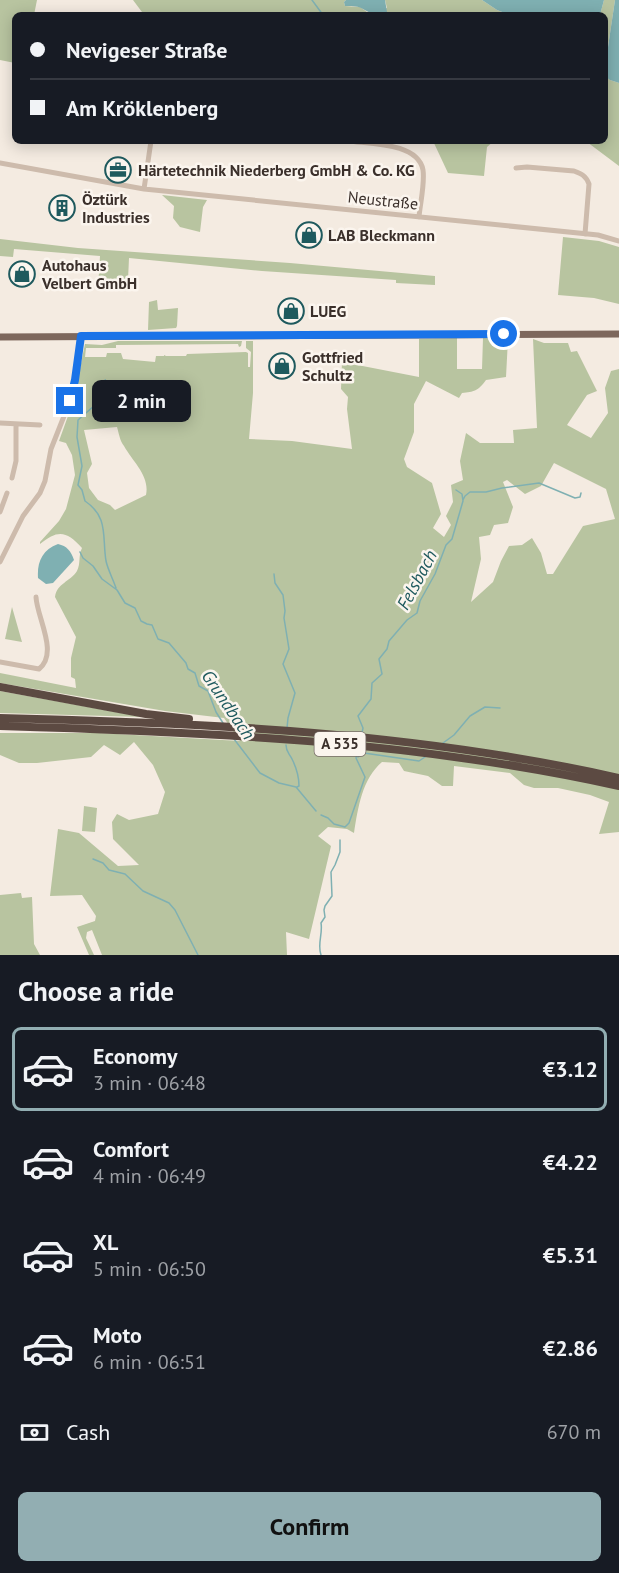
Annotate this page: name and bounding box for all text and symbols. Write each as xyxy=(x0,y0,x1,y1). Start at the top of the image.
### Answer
text: Nevigeser Straße xyxy=(66,36,227,64)
text: Am Kröklenberg xyxy=(66,94,218,122)
office icon: Härtetechnik Niederberg GmbH & Co. KG xyxy=(103,155,133,185)
place label: Härtetechnik Niederberg GmbH & Co. KG xyxy=(138,160,415,180)
street label: Neustraße xyxy=(347,186,419,214)
place label: Öztürk Industries xyxy=(82,189,150,227)
building icon: Öztürk Industries xyxy=(47,193,77,223)
shop icon: LAB Bleckmann xyxy=(294,220,324,250)
place label: LAB Bleckmann xyxy=(328,225,435,245)
place label: Autohaus Velbert GmbH xyxy=(41,255,137,293)
shop icon: Autohaus Velbert GmbH xyxy=(7,259,37,289)
shop icon: LUEG xyxy=(276,296,306,326)
place label: LUEG xyxy=(310,301,347,321)
route start xyxy=(490,320,517,347)
place label: Gottfried Schultz xyxy=(302,347,363,385)
shop icon: Gottfried Schultz xyxy=(267,351,297,381)
callout: 2 min xyxy=(91,380,190,422)
route end xyxy=(56,387,83,414)
text: 2 min xyxy=(117,388,166,414)
water label: Felsbach xyxy=(391,546,442,614)
water label: Grundbach xyxy=(197,665,260,744)
road number: A 535 xyxy=(314,732,366,756)
text: Choose a ride xyxy=(18,974,174,1008)
icon: car xyxy=(21,1042,75,1096)
text: Economy xyxy=(93,1042,177,1070)
text: €3.12 xyxy=(543,1055,598,1083)
text: 3 min · 06:48 xyxy=(93,1070,206,1096)
icon: car xyxy=(21,1135,75,1189)
text: Comfort xyxy=(93,1135,169,1163)
text: €4.22 xyxy=(543,1148,598,1176)
text: 4 min · 06:49 xyxy=(93,1163,206,1189)
icon: car xyxy=(21,1228,75,1282)
text: XL xyxy=(93,1228,118,1256)
text: €5.31 xyxy=(543,1241,598,1269)
text: 5 min · 06:50 xyxy=(93,1256,206,1282)
icon: car xyxy=(21,1321,75,1375)
text: Moto xyxy=(93,1321,142,1349)
text: €2.86 xyxy=(543,1334,598,1362)
text: 6 min · 06:51 xyxy=(93,1349,206,1375)
icon: cash xyxy=(18,1416,51,1449)
text: Cash xyxy=(66,1418,110,1446)
text: 670 m xyxy=(547,1419,601,1445)
button: Confirm xyxy=(18,1492,601,1561)

